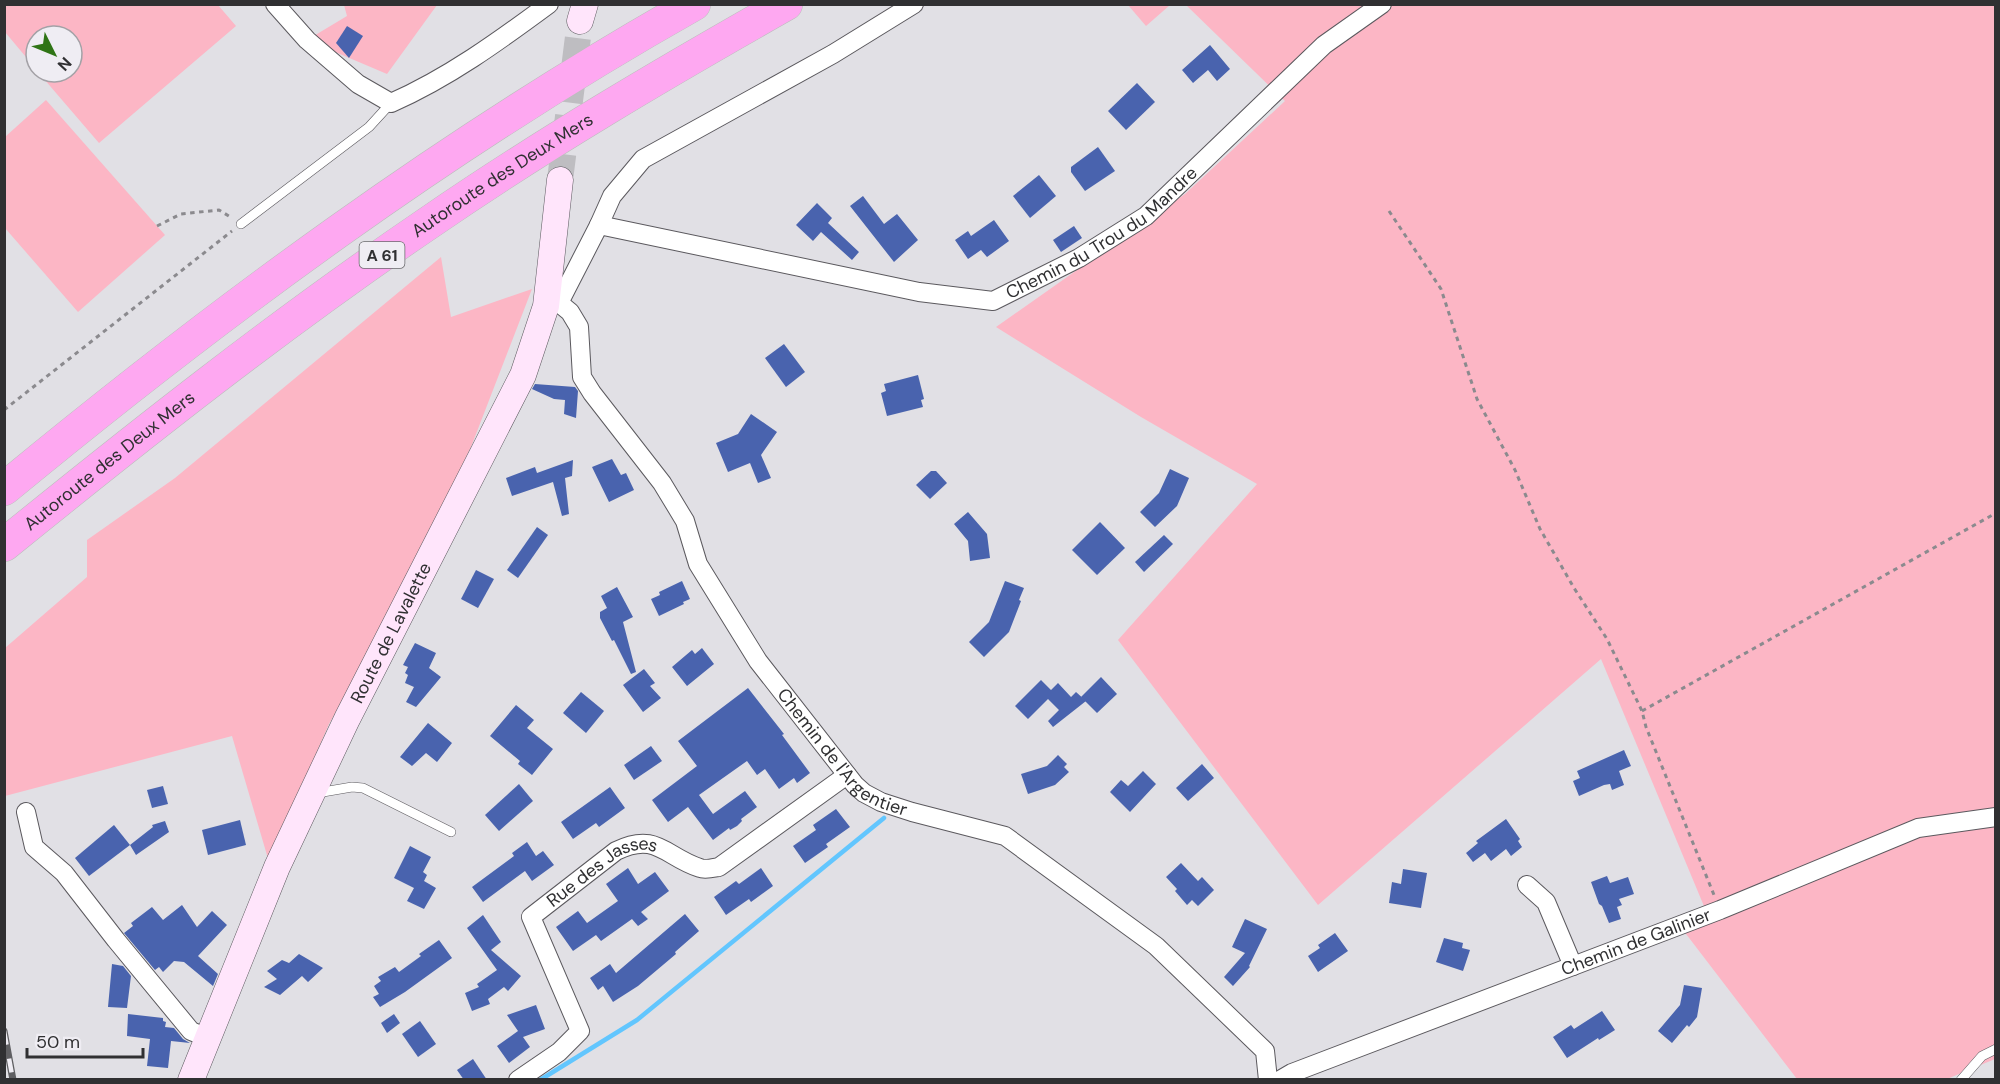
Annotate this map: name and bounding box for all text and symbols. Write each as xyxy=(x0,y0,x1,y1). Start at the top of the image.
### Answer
north arrow xyxy=(24,24,84,84)
text: N xyxy=(53,52,76,75)
street label: Autoroute des Deux Mers xyxy=(407,107,598,243)
street label: Chemin du Trou du Mandre xyxy=(1002,161,1202,305)
road number: A 61 xyxy=(360,242,404,268)
street label: Autoroute des Deux Mers xyxy=(19,386,200,536)
street label: Route de Lavalette xyxy=(345,558,437,708)
street label: Chemin de l'Argentier xyxy=(772,683,911,822)
street label: Rue des Jasses xyxy=(542,832,661,913)
street label: Chemin de Galinier xyxy=(1558,902,1715,981)
scale bar xyxy=(27,1021,142,1059)
text: 50 m xyxy=(36,1030,80,1054)

